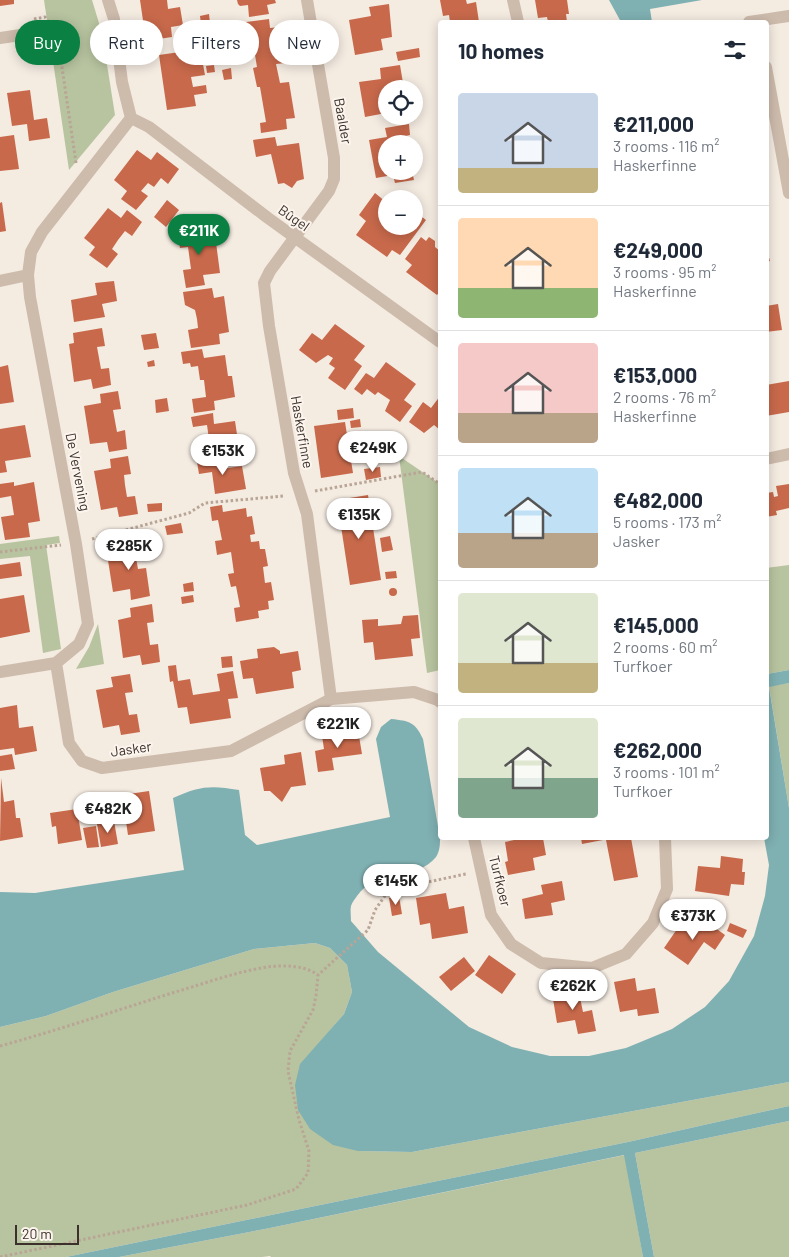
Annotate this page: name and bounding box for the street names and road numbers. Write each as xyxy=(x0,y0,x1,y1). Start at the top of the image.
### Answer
street label: Baalder xyxy=(331,97,356,145)
street label: Bûgel xyxy=(275,201,313,234)
street label: Haskerfinne xyxy=(288,394,317,470)
street label: De Vervening xyxy=(63,431,94,513)
street label: Jasker xyxy=(109,737,153,760)
street label: Turfkoer xyxy=(486,854,515,908)

